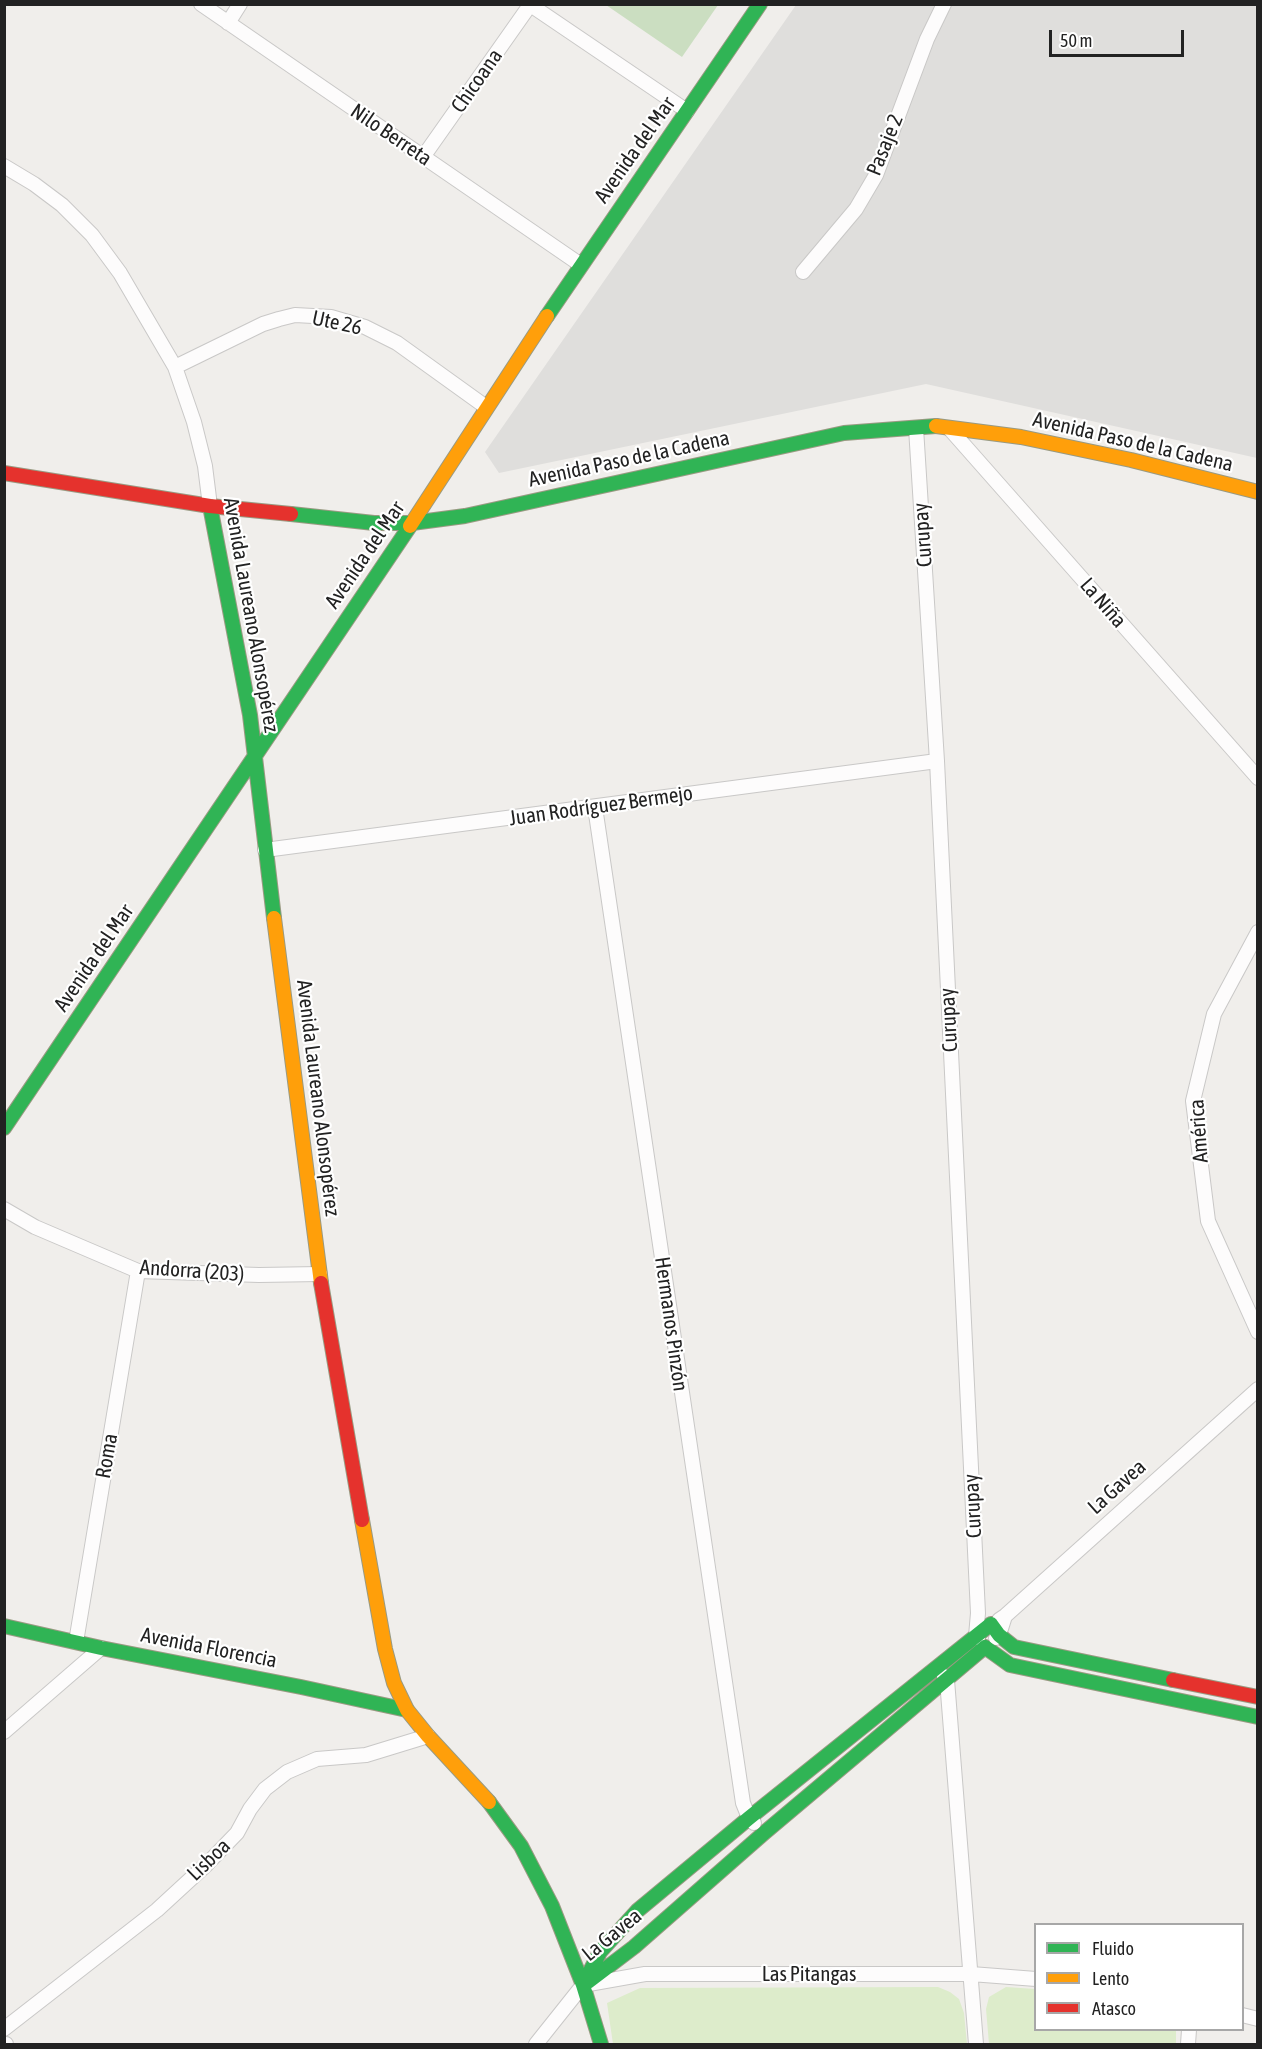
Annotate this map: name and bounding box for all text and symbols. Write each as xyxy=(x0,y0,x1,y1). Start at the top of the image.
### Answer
scale bar xyxy=(1052,18,1187,56)
text: 50 m xyxy=(1060,30,1092,51)
street label: Chicoana xyxy=(446,44,508,118)
street label: Avenida del Mar xyxy=(589,92,681,208)
street label: Nilo Berreta xyxy=(346,99,436,171)
street label: Pasaje 2 xyxy=(861,111,909,179)
street label: Ute 26 xyxy=(310,305,364,341)
street label: Avenida Paso de la Cadena xyxy=(1030,407,1236,477)
street label: Avenida Paso de la Cadena xyxy=(526,425,732,493)
street label: Avenida Laureano Alonsopérez xyxy=(218,496,284,734)
street label: Avenida del Mar xyxy=(320,497,410,613)
street label: Curupay xyxy=(908,502,938,568)
street label: La Niña xyxy=(1074,573,1132,633)
street label: Juan Rodríguez Bermejo xyxy=(508,781,694,831)
street label: Avenida del Mar xyxy=(49,900,139,1016)
street label: Avenida Laureano Alonsopérez xyxy=(291,978,345,1218)
street label: Curupay xyxy=(935,987,963,1053)
street label: América xyxy=(1184,1098,1214,1164)
street label: Andorra (203) xyxy=(139,1255,245,1287)
street label: Hermanos Pinzón xyxy=(649,1255,693,1393)
street label: Roma xyxy=(91,1432,123,1480)
street label: La Gavea xyxy=(1083,1454,1151,1520)
street label: Curupay xyxy=(959,1473,987,1539)
street label: Avenida Florencia xyxy=(139,1622,279,1674)
street label: Lisboa xyxy=(182,1834,236,1886)
street label: La Gavea xyxy=(577,1903,647,1967)
legend xyxy=(1034,1923,1244,2031)
text: Fluido xyxy=(1092,1938,1134,1959)
street label: Las Pitangas xyxy=(762,1961,856,1987)
text: Lento xyxy=(1092,1968,1129,1989)
text: Atasco xyxy=(1092,1998,1136,2019)

